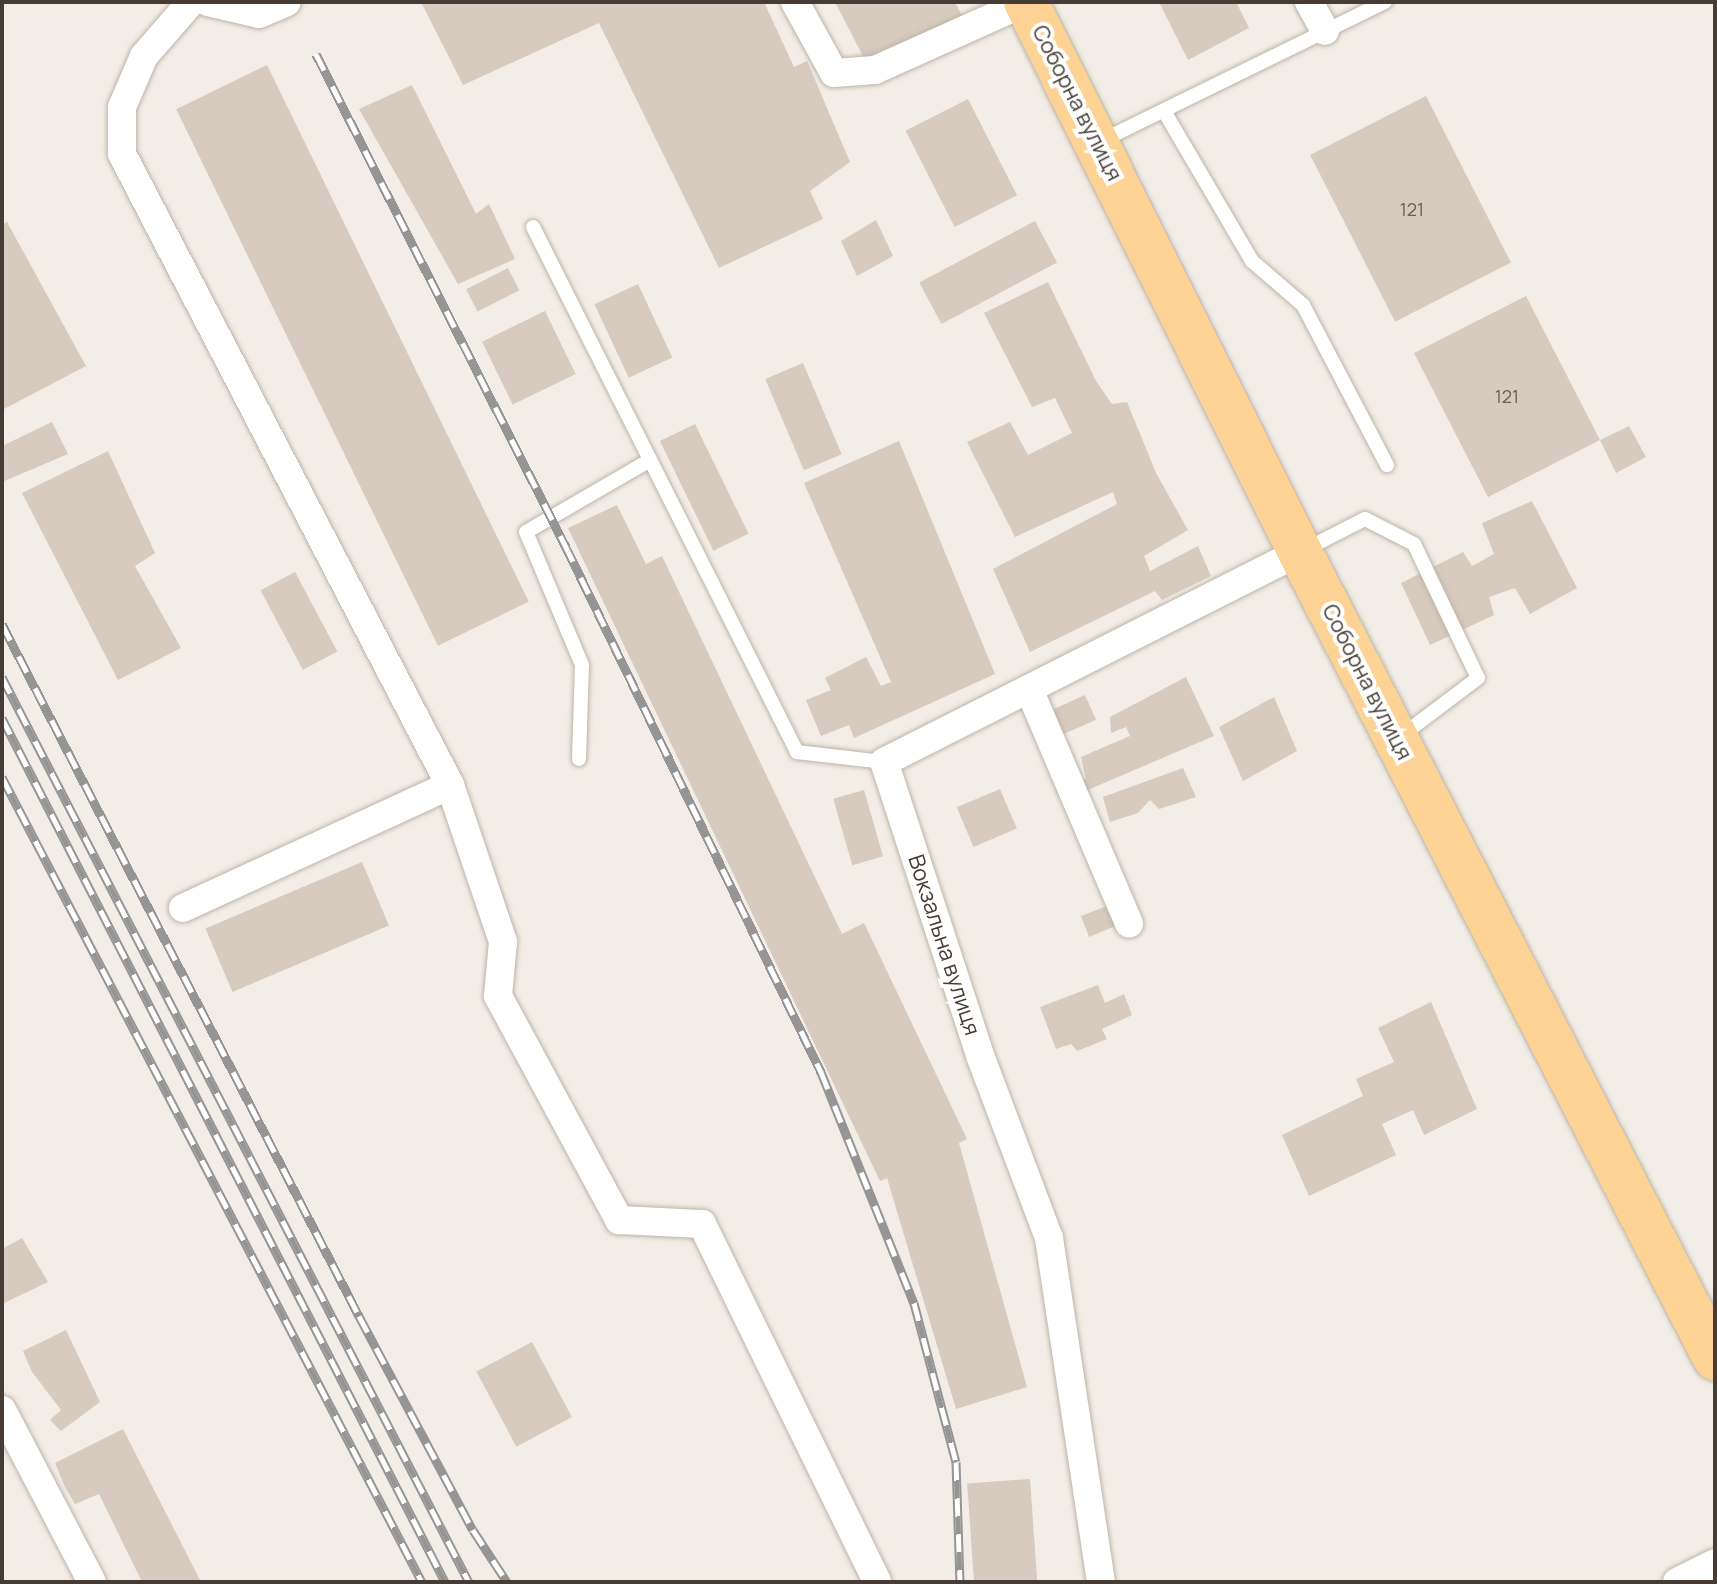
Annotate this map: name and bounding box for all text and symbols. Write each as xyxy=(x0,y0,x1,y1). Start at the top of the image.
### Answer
street label: Соборна вулиця xyxy=(1026,21,1128,185)
house number: 121 xyxy=(1400,198,1424,220)
house number: 121 xyxy=(1495,385,1519,407)
street label: Соборна вулиця xyxy=(1316,600,1418,764)
street label: Вокзальна вулиця xyxy=(902,851,986,1039)

